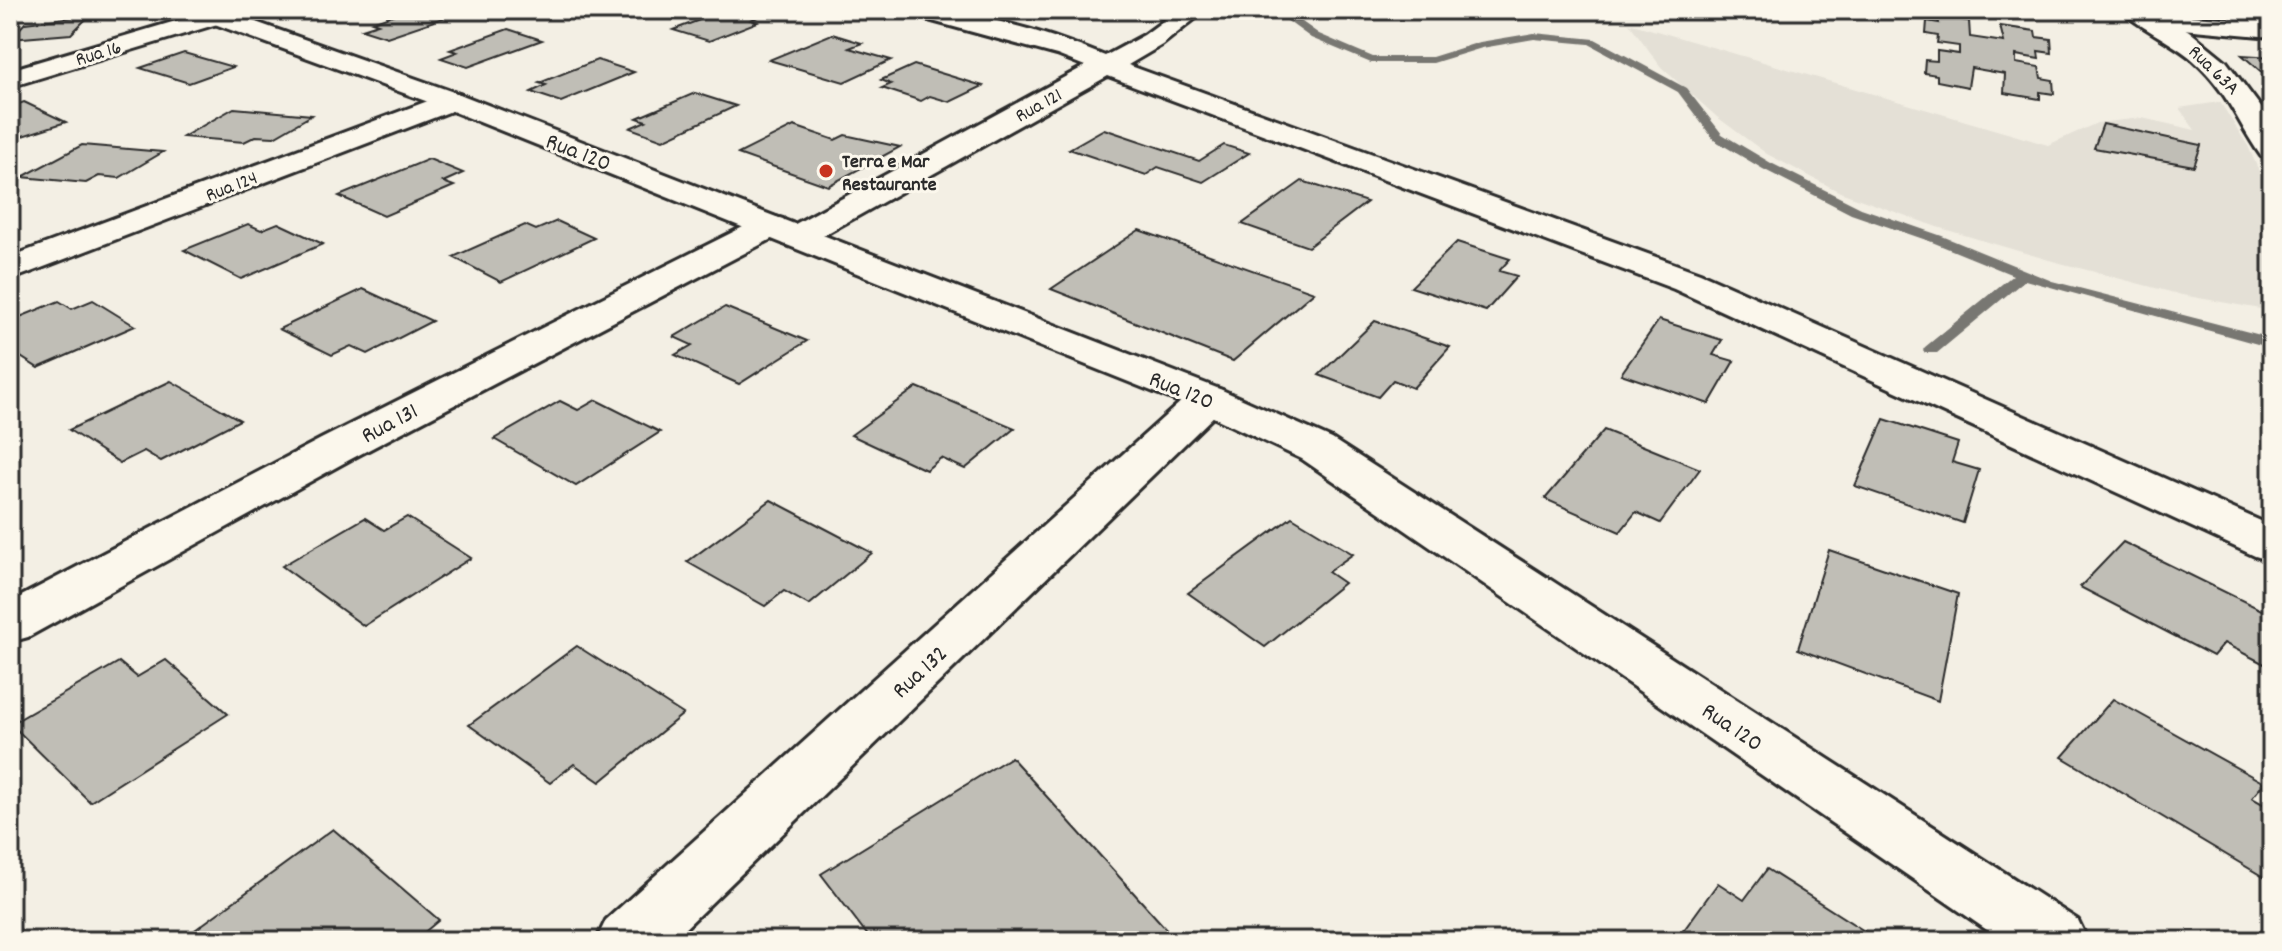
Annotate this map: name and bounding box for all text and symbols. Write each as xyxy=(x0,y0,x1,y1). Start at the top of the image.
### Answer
street label: Rua 16 xyxy=(73,35,125,75)
street label: Rua 63A xyxy=(2181,40,2245,103)
street label: Rua 121 xyxy=(1011,82,1068,131)
street label: Rua 120 xyxy=(540,126,616,182)
place label: Terra e Mar Restaurante xyxy=(842,149,937,200)
marker: Terra e Mar Restaurante xyxy=(817,162,835,180)
street label: Rua 124 xyxy=(202,165,262,211)
street label: Rua 120 xyxy=(1143,363,1219,420)
street label: Rua 131 xyxy=(356,396,425,454)
street label: Rua 132 xyxy=(886,639,956,708)
street label: Rua 120 xyxy=(1694,695,1769,761)

